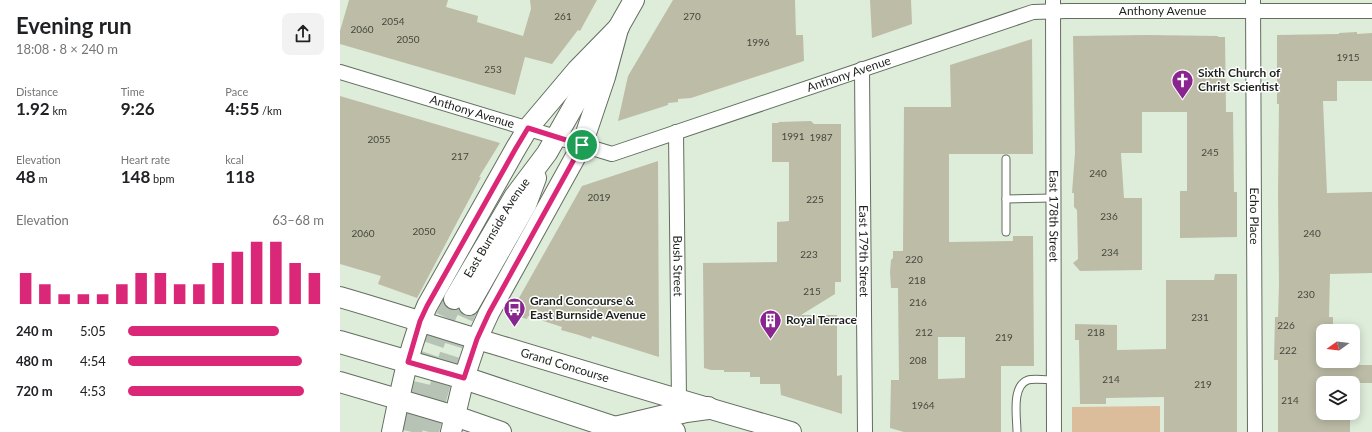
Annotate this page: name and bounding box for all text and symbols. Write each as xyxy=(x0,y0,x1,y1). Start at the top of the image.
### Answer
street label: Anthony Avenue xyxy=(1119,3,1206,18)
house number: 261 xyxy=(554,10,572,22)
house number: 270 xyxy=(683,10,701,22)
text: Evening run xyxy=(16,12,132,39)
button: share xyxy=(282,13,324,55)
house number: 2054 xyxy=(381,15,405,27)
house number: 2060 xyxy=(350,23,374,35)
house number: 2050 xyxy=(396,33,420,45)
house number: 1996 xyxy=(746,36,770,48)
text: 18:08 · 8 × 240 m xyxy=(16,41,118,57)
house number: 1915 xyxy=(1336,51,1360,63)
street label: Anthony Avenue xyxy=(805,53,892,95)
house number: 253 xyxy=(484,63,502,75)
place label: Sixth Church of Christ Scientist xyxy=(1198,65,1281,94)
church icon: Sixth Church of Christ Scientist xyxy=(1169,67,1195,100)
text: Distance xyxy=(16,85,58,98)
text: Time xyxy=(121,85,145,98)
text: Pace xyxy=(225,85,248,98)
street label: Anthony Avenue xyxy=(428,92,516,131)
text: 1.92 xyxy=(16,98,50,119)
text: 9:26 xyxy=(121,98,155,119)
text: 4:55 xyxy=(225,98,259,119)
text: km xyxy=(50,104,67,117)
text: /km xyxy=(259,104,282,117)
pin xyxy=(565,128,599,162)
house number: 1991 xyxy=(781,130,805,142)
house number: 1987 xyxy=(809,131,833,143)
house number: 2055 xyxy=(367,133,391,145)
icon: arrive xyxy=(571,134,593,156)
house number: 245 xyxy=(1201,146,1219,158)
house number: 217 xyxy=(451,150,469,162)
text: Elevation xyxy=(16,153,61,166)
text: Heart rate xyxy=(121,153,170,166)
text: kcal xyxy=(225,153,244,166)
text: 48 xyxy=(16,166,36,187)
text: 148 xyxy=(121,166,150,187)
text: 118 xyxy=(225,166,255,187)
house number: 240 xyxy=(1089,167,1107,179)
street label: East 178th Street xyxy=(1046,170,1062,263)
text: m xyxy=(36,172,48,185)
text: bpm xyxy=(150,172,174,185)
street label: East Burnside Avenue xyxy=(460,175,533,280)
street label: Echo Place xyxy=(1247,187,1262,244)
house number: 2019 xyxy=(587,191,611,203)
house number: 225 xyxy=(806,193,824,205)
street label: East 179th Street xyxy=(856,205,872,298)
house number: 236 xyxy=(1100,210,1118,222)
text: Elevation xyxy=(16,212,69,228)
text: 63–68 m xyxy=(272,212,324,228)
house number: 2050 xyxy=(412,225,436,237)
house number: 2060 xyxy=(351,227,375,239)
house number: 240 xyxy=(1303,227,1321,239)
street label: Bush Street xyxy=(670,235,686,297)
house number: 234 xyxy=(1101,246,1119,258)
house number: 223 xyxy=(800,248,818,260)
house number: 220 xyxy=(905,253,923,265)
house number: 218 xyxy=(908,274,926,286)
house number: 215 xyxy=(803,285,821,297)
house number: 230 xyxy=(1297,288,1315,300)
place label: Grand Concourse & East Burnside Avenue xyxy=(530,293,646,322)
bus stop icon: Grand Concourse & East Burnside Avenue xyxy=(502,295,528,328)
house number: 216 xyxy=(909,296,927,308)
building icon: Royal Terrace xyxy=(757,307,783,340)
house number: 231 xyxy=(1191,311,1209,323)
place label: Royal Terrace xyxy=(786,312,858,327)
house number: 226 xyxy=(1277,319,1295,331)
text: 240 m xyxy=(16,323,53,339)
text: 5:05 xyxy=(80,323,106,339)
north arrow xyxy=(1316,324,1360,368)
map controls xyxy=(1316,324,1360,420)
house number: 212 xyxy=(915,326,933,338)
house number: 218 xyxy=(1087,326,1105,338)
house number: 219 xyxy=(995,331,1013,343)
street label: Grand Concourse xyxy=(519,344,611,385)
house number: 222 xyxy=(1279,344,1297,356)
text: 480 m xyxy=(16,353,53,369)
text: 4:54 xyxy=(80,353,106,369)
house number: 208 xyxy=(909,354,927,366)
house number: 214 xyxy=(1102,373,1120,385)
button: layers xyxy=(1316,376,1360,420)
house number: 219 xyxy=(1194,378,1212,390)
text: 720 m xyxy=(16,383,53,399)
text: 4:53 xyxy=(80,383,106,399)
house number: 214 xyxy=(1281,394,1299,406)
house number: 1964 xyxy=(911,399,935,411)

